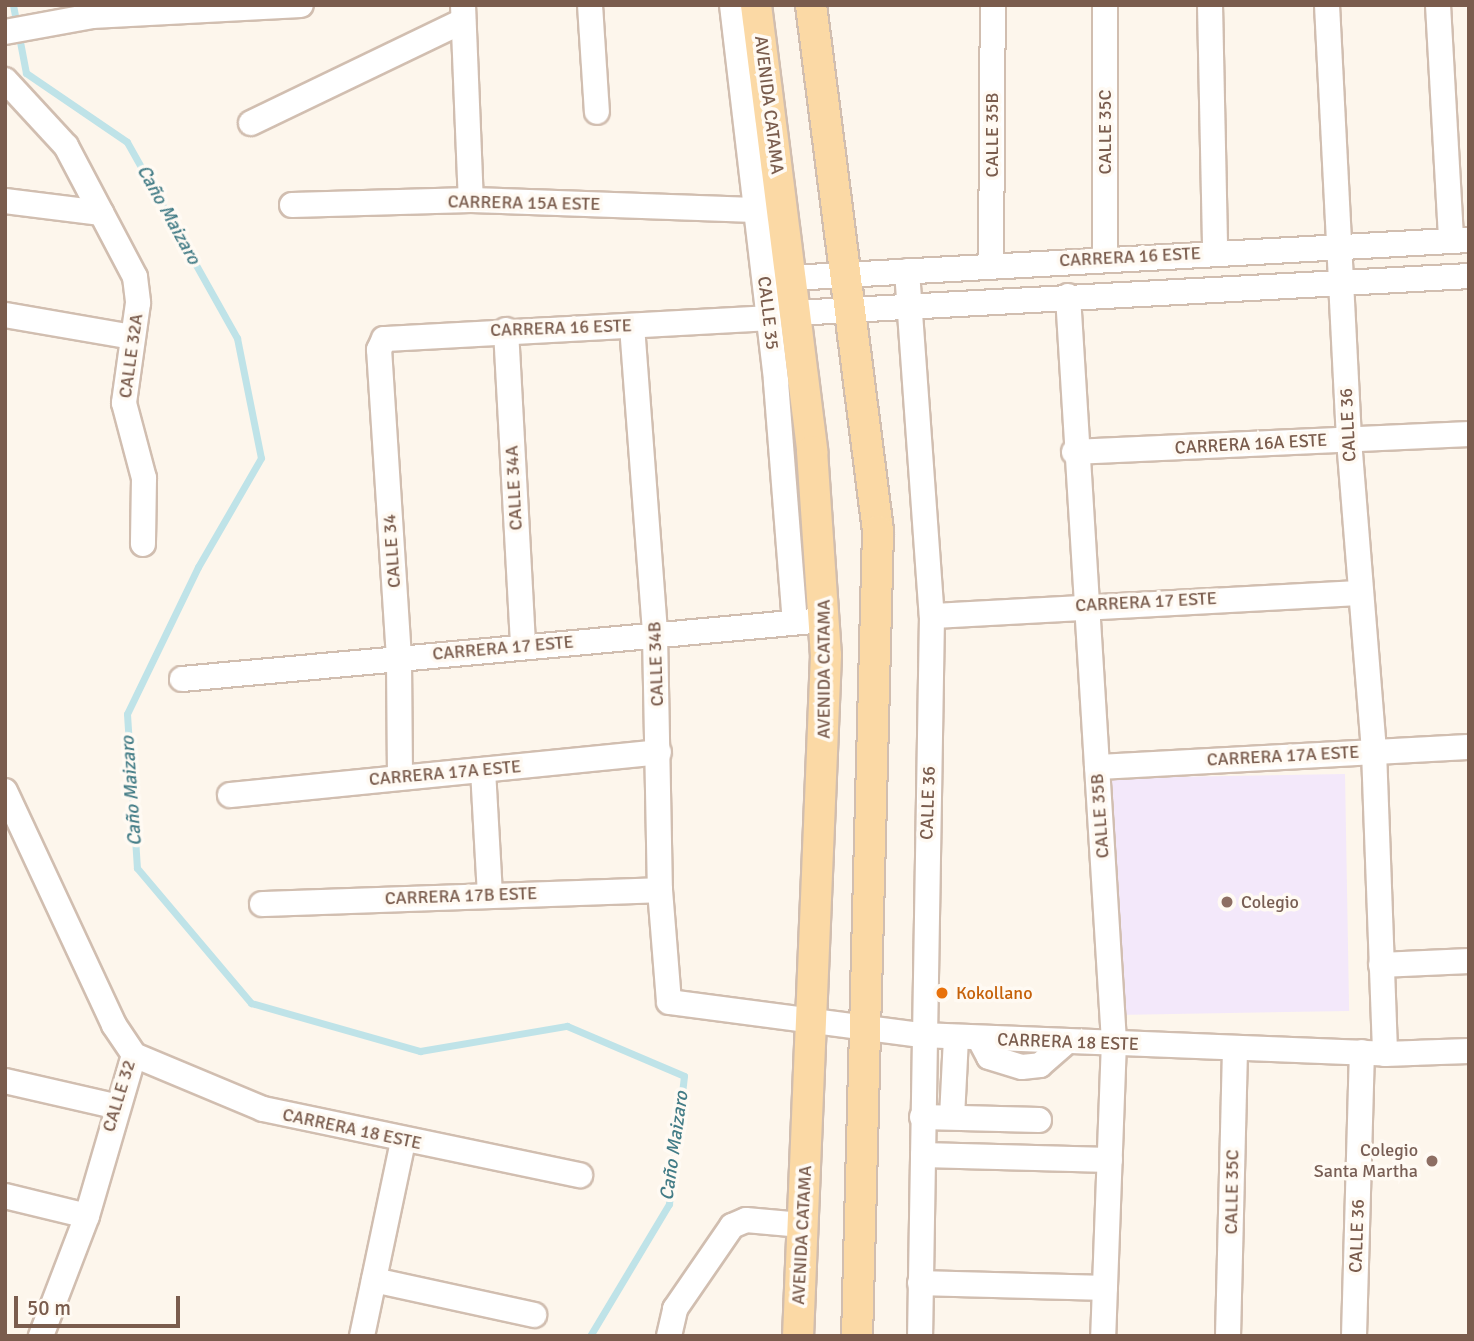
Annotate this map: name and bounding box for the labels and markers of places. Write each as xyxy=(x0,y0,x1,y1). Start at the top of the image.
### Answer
place label: Colegio xyxy=(1241,891,1299,913)
marker: Colegio xyxy=(1219,894,1235,910)
place label: Kokollano xyxy=(956,982,1033,1004)
marker: Kokollano xyxy=(934,985,950,1001)
place label: Colegio Santa Martha xyxy=(1314,1140,1418,1182)
marker: Colegio Santa Martha xyxy=(1424,1153,1440,1169)

